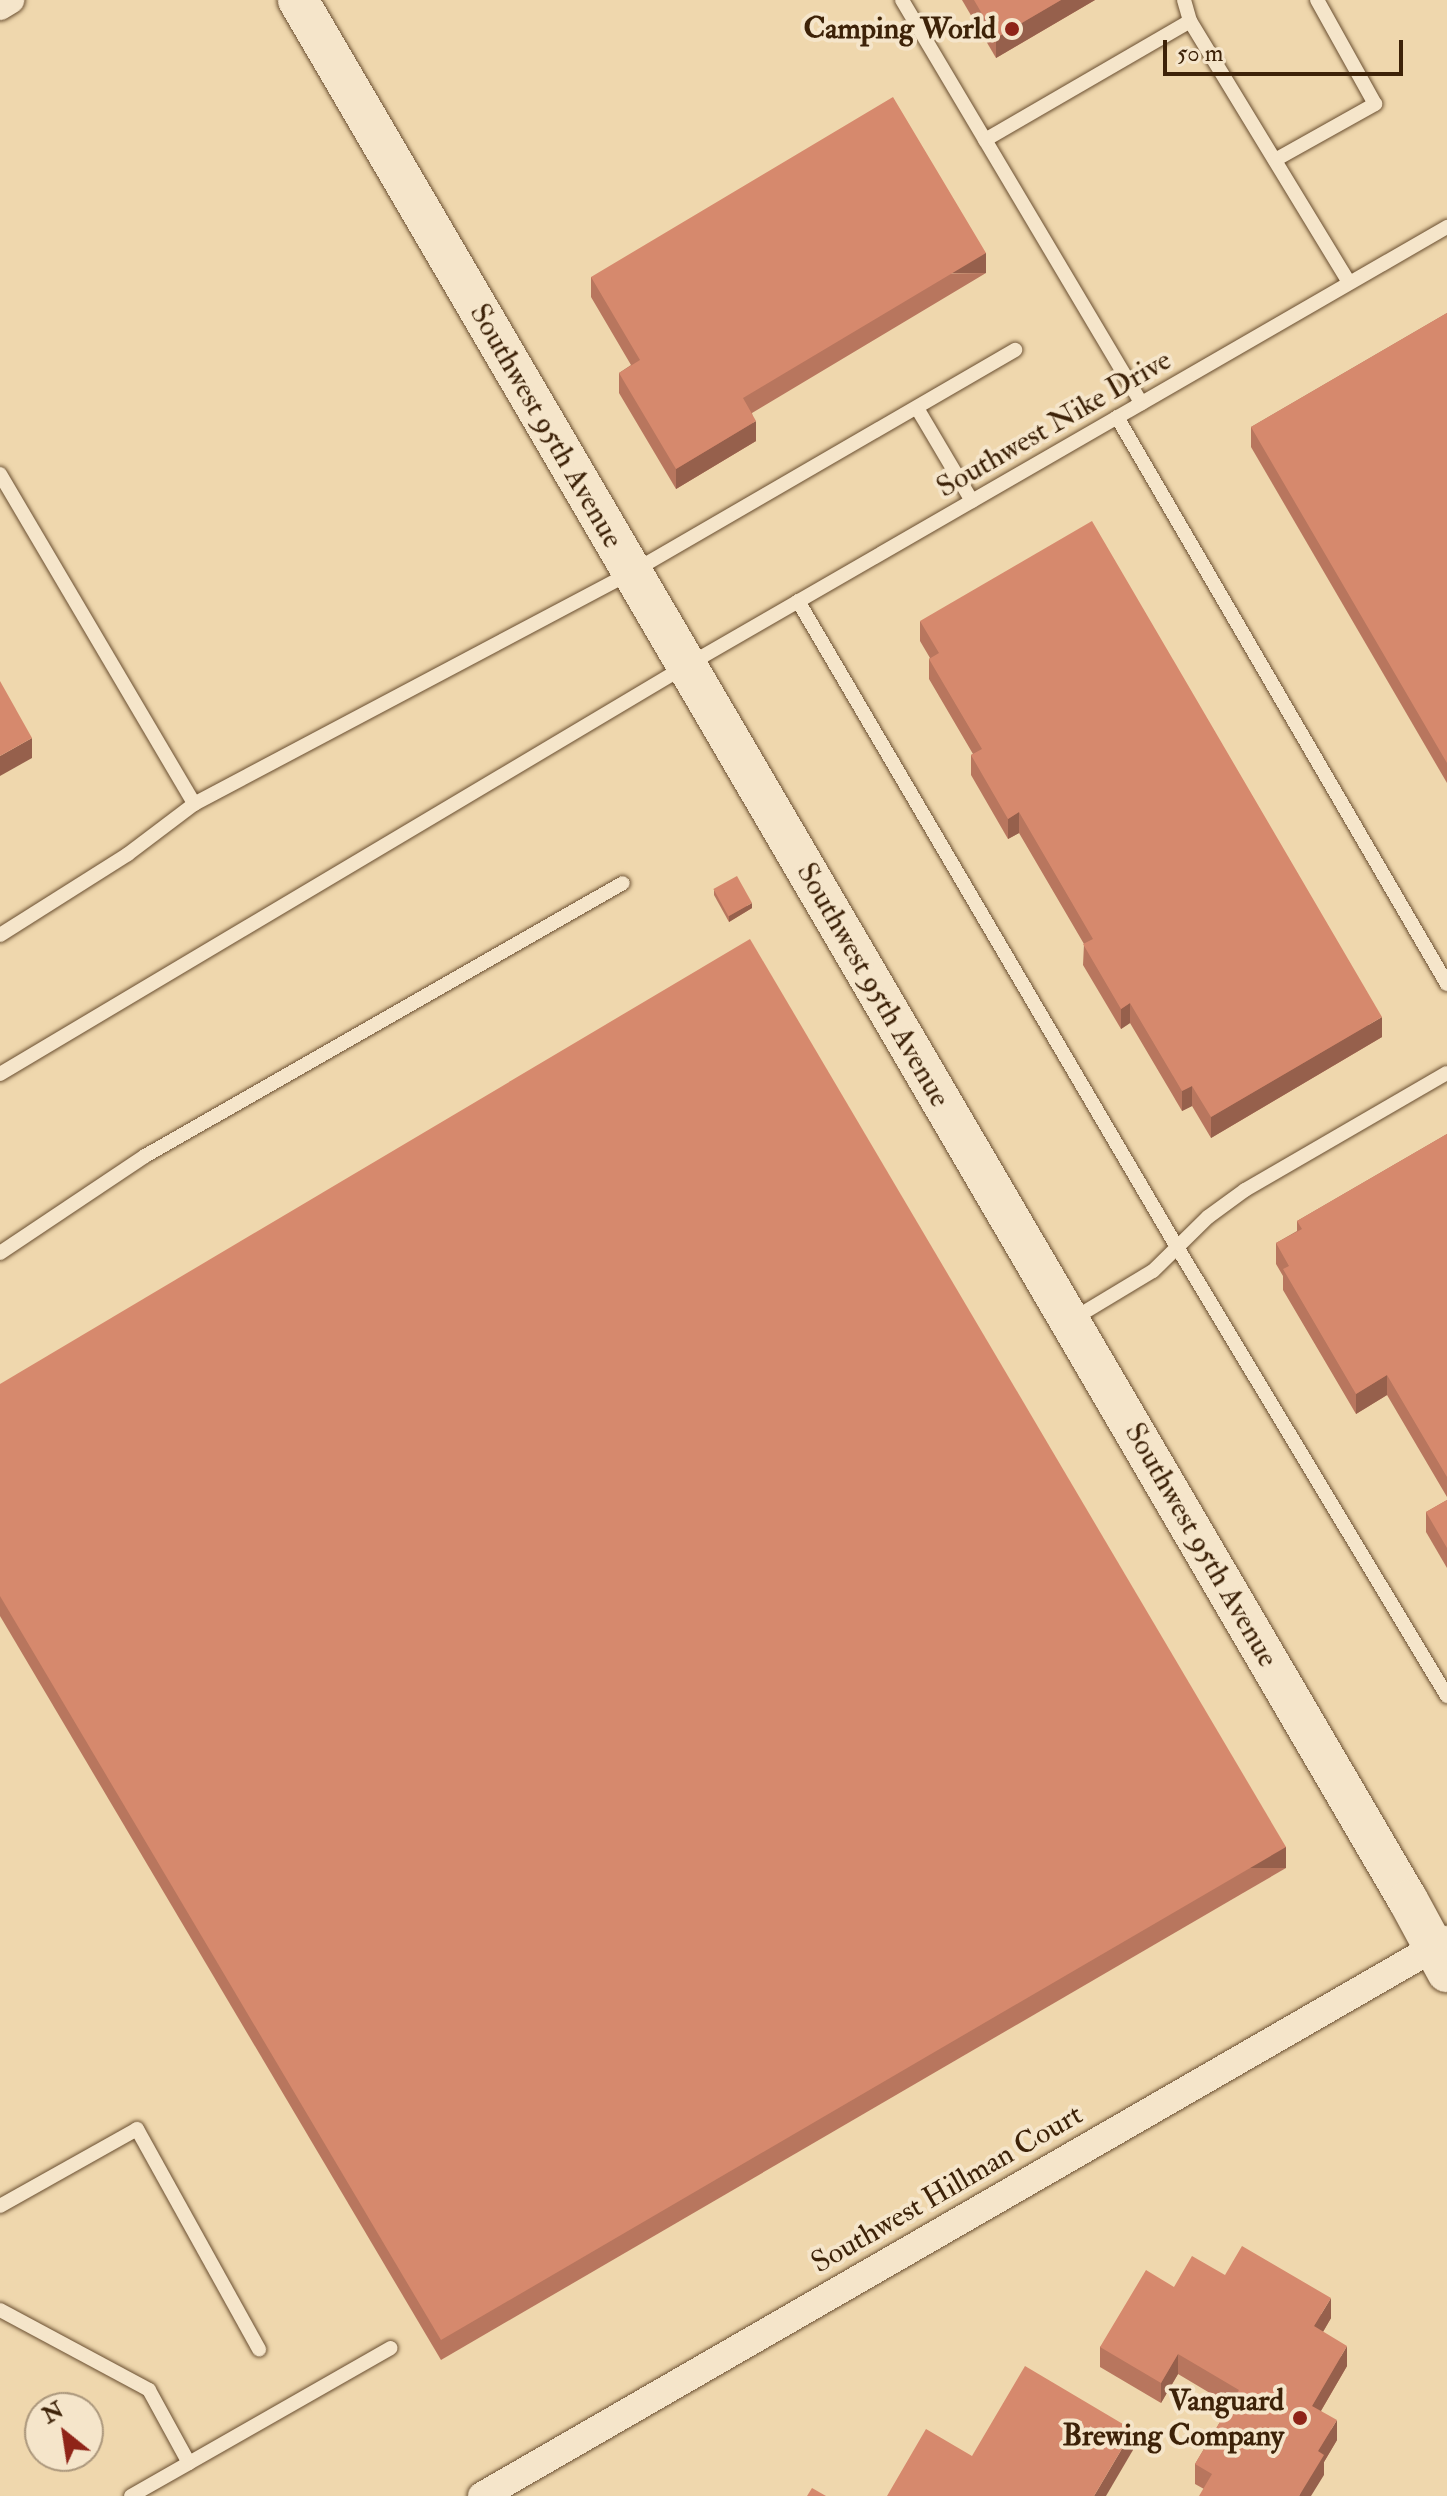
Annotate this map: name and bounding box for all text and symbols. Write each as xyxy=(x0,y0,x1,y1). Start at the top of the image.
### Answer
place label: Camping World xyxy=(803,11,996,47)
marker: Camping World xyxy=(1003,20,1021,38)
scale bar xyxy=(1167,24,1407,74)
text: 50 m xyxy=(1177,38,1223,69)
street label: Southwest 95th Avenue xyxy=(461,297,631,555)
street label: Southwest Nike Drive xyxy=(930,342,1178,506)
street label: Southwest 95th Avenue xyxy=(788,856,958,1114)
street label: Southwest 95th Avenue xyxy=(1116,1416,1286,1674)
street label: Southwest Hillman Court xyxy=(805,2097,1089,2281)
place label: Vanguard Brewing Company xyxy=(1062,2383,1284,2454)
north arrow xyxy=(24,2392,104,2472)
text: N xyxy=(37,2396,69,2430)
marker: Vanguard Brewing Company xyxy=(1291,2409,1309,2427)

